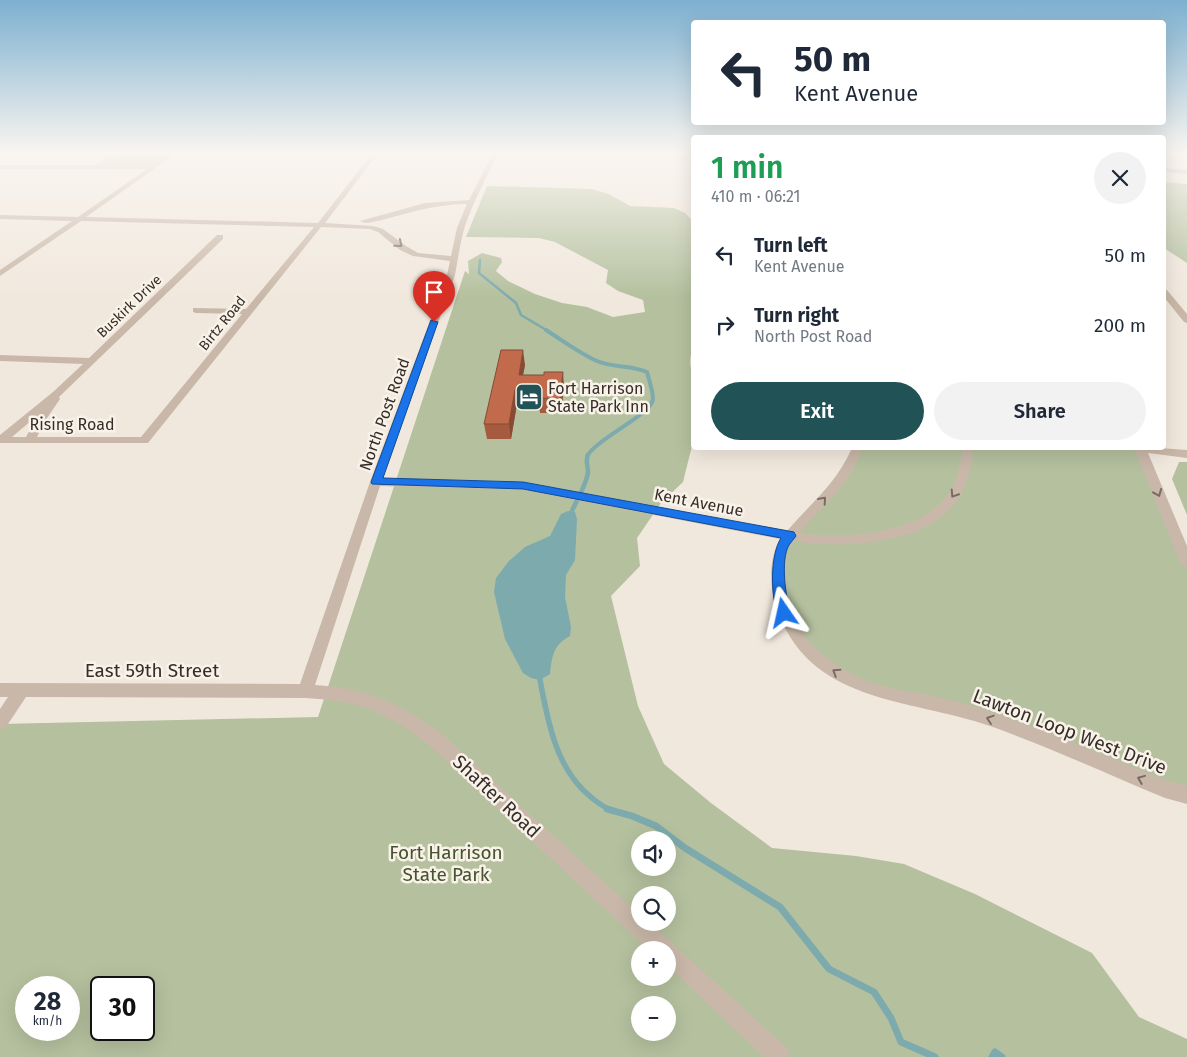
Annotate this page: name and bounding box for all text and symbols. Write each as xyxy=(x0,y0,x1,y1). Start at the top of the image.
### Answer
text: 50 m xyxy=(794,38,871,80)
icon: left xyxy=(711,40,776,105)
text: Kent Avenue xyxy=(794,80,918,107)
text: 1 min xyxy=(711,150,783,186)
button: close xyxy=(1094,152,1146,204)
text: 410 m · 06:21 xyxy=(711,187,800,206)
text: Turn left xyxy=(754,234,828,257)
one-way arrow xyxy=(393,239,402,248)
icon: left xyxy=(711,241,739,269)
text: 50 m xyxy=(1105,244,1146,267)
text: Kent Avenue xyxy=(754,257,844,276)
street label: Buskirk Drive xyxy=(93,271,165,341)
pin xyxy=(413,271,455,322)
icon: arrive xyxy=(420,278,448,306)
street label: Birtz Road xyxy=(195,293,249,354)
text: Turn right xyxy=(754,304,839,327)
icon: right xyxy=(711,311,739,339)
text: 200 m xyxy=(1094,314,1146,337)
text: North Post Road xyxy=(754,327,872,346)
street label: North Post Road xyxy=(355,355,414,473)
place label: Fort Harrison State Park Inn xyxy=(548,379,649,416)
hotel icon: Fort Harrison State Park Inn xyxy=(514,382,544,412)
button: Exit xyxy=(711,382,924,440)
button: Share xyxy=(934,382,1146,440)
street label: Rising Road xyxy=(29,415,115,434)
street label: Kent Avenue xyxy=(653,485,745,520)
one-way arrow xyxy=(951,488,961,497)
one-way arrow xyxy=(1153,488,1163,496)
one-way arrow xyxy=(818,496,827,505)
position arrow xyxy=(757,586,809,638)
street label: East 59th Street xyxy=(85,659,219,682)
one-way arrow xyxy=(832,669,842,678)
street label: Lawton Loop West Drive xyxy=(970,684,1170,779)
one-way arrow xyxy=(986,715,995,725)
street label: Shafter Road xyxy=(448,750,545,843)
one-way arrow xyxy=(1137,775,1146,786)
map controls xyxy=(631,831,676,1041)
button: sound xyxy=(631,831,676,876)
park label: Fort Harrison State Park xyxy=(389,841,503,886)
button: search xyxy=(631,886,676,931)
button: + xyxy=(631,941,676,986)
speed limit sign: 30 xyxy=(90,976,155,1041)
text: 28 xyxy=(34,987,61,1017)
button: − xyxy=(631,996,676,1041)
text: km/h xyxy=(33,1014,62,1028)

